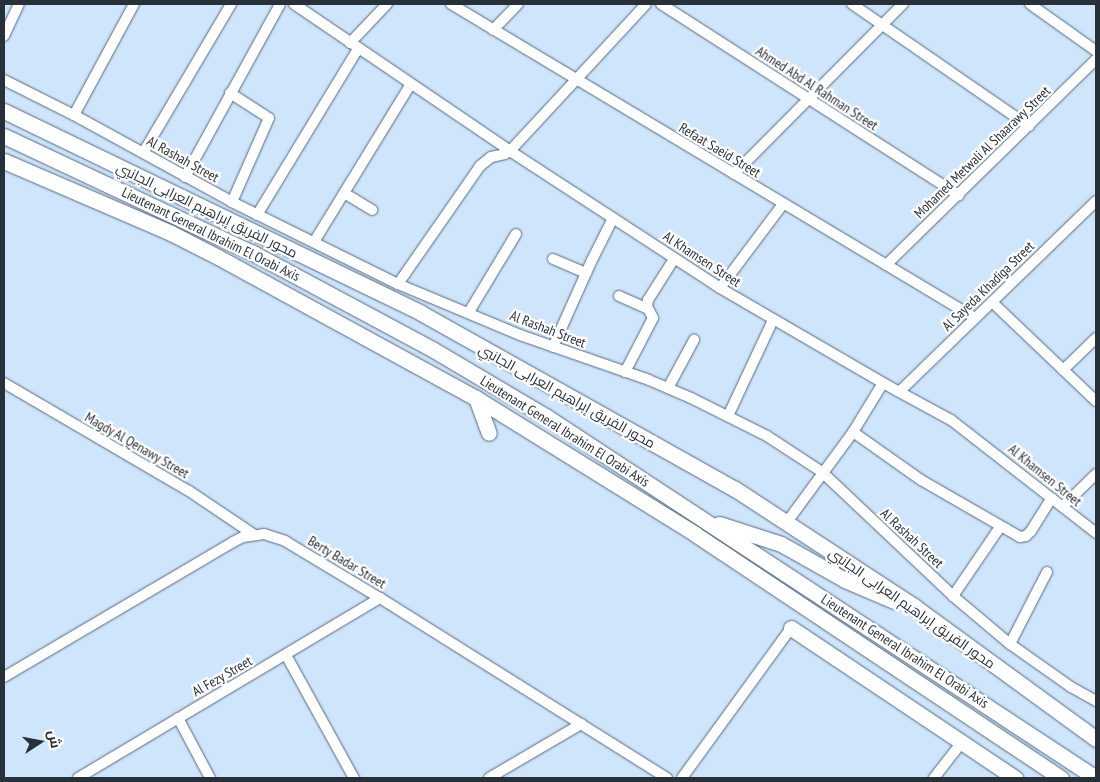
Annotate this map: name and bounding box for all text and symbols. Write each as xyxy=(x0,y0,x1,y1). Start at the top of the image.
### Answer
street label: Ahmed Abd Al Rahman Street xyxy=(753,42,881,134)
street label: Mohamed Metwali Al Shaarawy Street xyxy=(910,82,1054,222)
street label: Refaat Saeid Street xyxy=(676,119,764,181)
street label: Al Rashah Street xyxy=(144,132,222,186)
street label: محور الفريق إبراهيم العرابى الجانبي xyxy=(114,159,300,261)
street label: Lieutenant General Ibrahim El Orabi Axis xyxy=(119,183,303,285)
street label: Al Khamsen Street xyxy=(660,228,744,290)
street label: Al Sayeda Khadiga Street xyxy=(938,238,1038,334)
street label: Al Rashah Street xyxy=(508,307,588,351)
street label: محور الفريق إبراهيم العرابى الجانبي xyxy=(476,340,658,452)
street label: Lieutenant General Ibrahim El Orabi Axis xyxy=(477,372,653,490)
street label: Magdy Al Qenawy Street xyxy=(81,408,193,482)
street label: Al Khamsen Street xyxy=(1005,440,1085,510)
street label: Al Rashah Street xyxy=(877,505,947,571)
street label: Berty Badar Street xyxy=(305,532,389,592)
street label: محور الفريق إبراهيم العرابى الجانبي xyxy=(826,544,998,672)
street label: Lieutenant General Ibrahim El Orabi Axis xyxy=(818,590,992,712)
street label: Al Fezy Street xyxy=(189,652,255,700)
north arrow xyxy=(15,717,65,767)
text: ش xyxy=(44,729,65,750)

